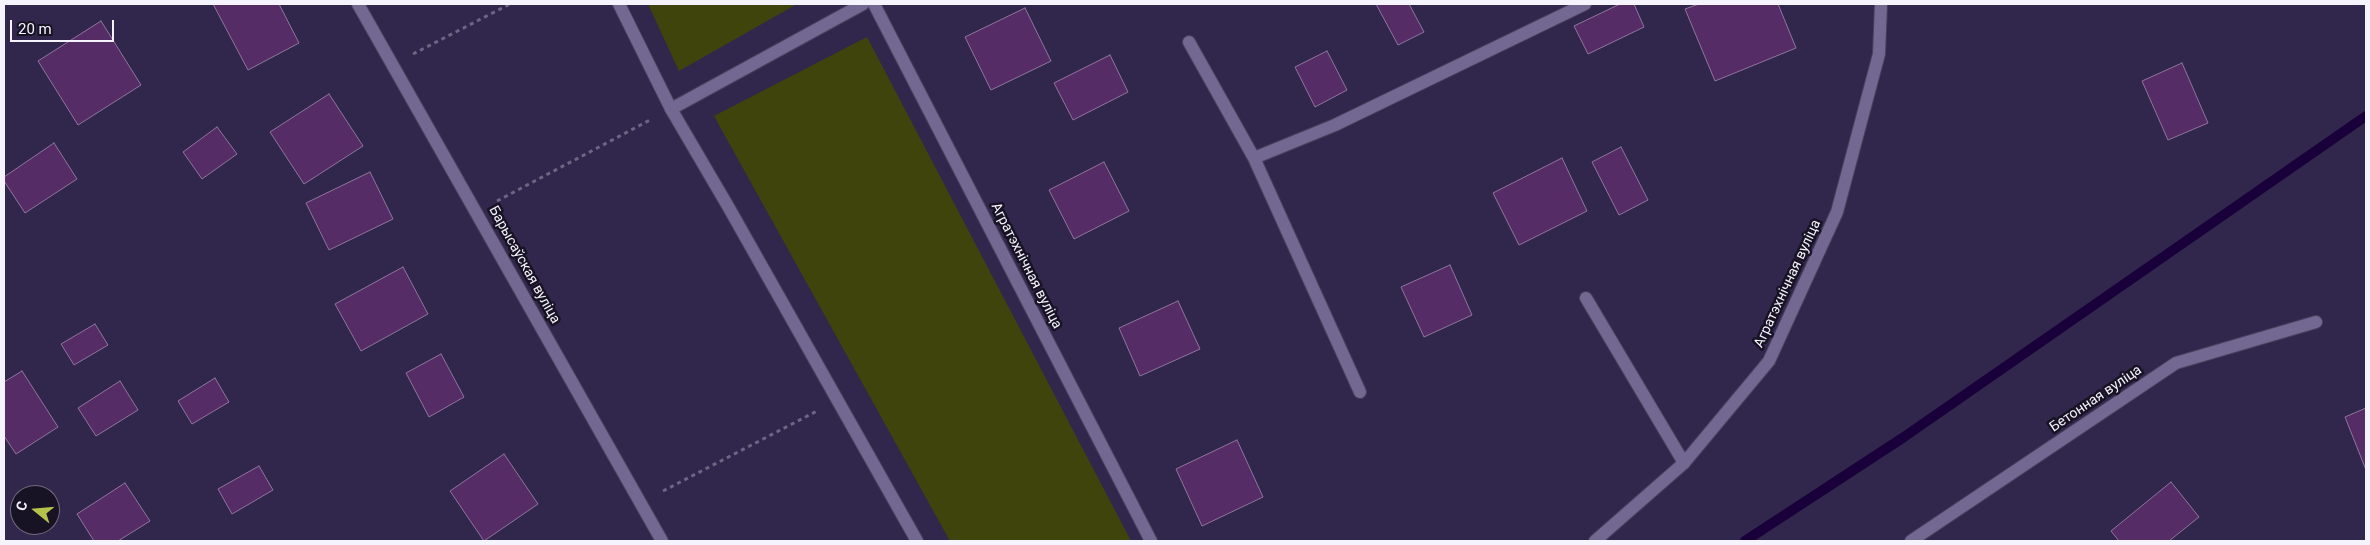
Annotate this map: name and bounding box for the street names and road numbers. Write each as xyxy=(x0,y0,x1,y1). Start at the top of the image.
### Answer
street label: Агратэхнічная вуліца xyxy=(987,200,1065,332)
street label: Барысаўская вуліца xyxy=(485,203,563,327)
street label: Агратэхнічная вуліца xyxy=(1751,217,1825,351)
street label: Бетонная вуліца xyxy=(2047,362,2145,436)

